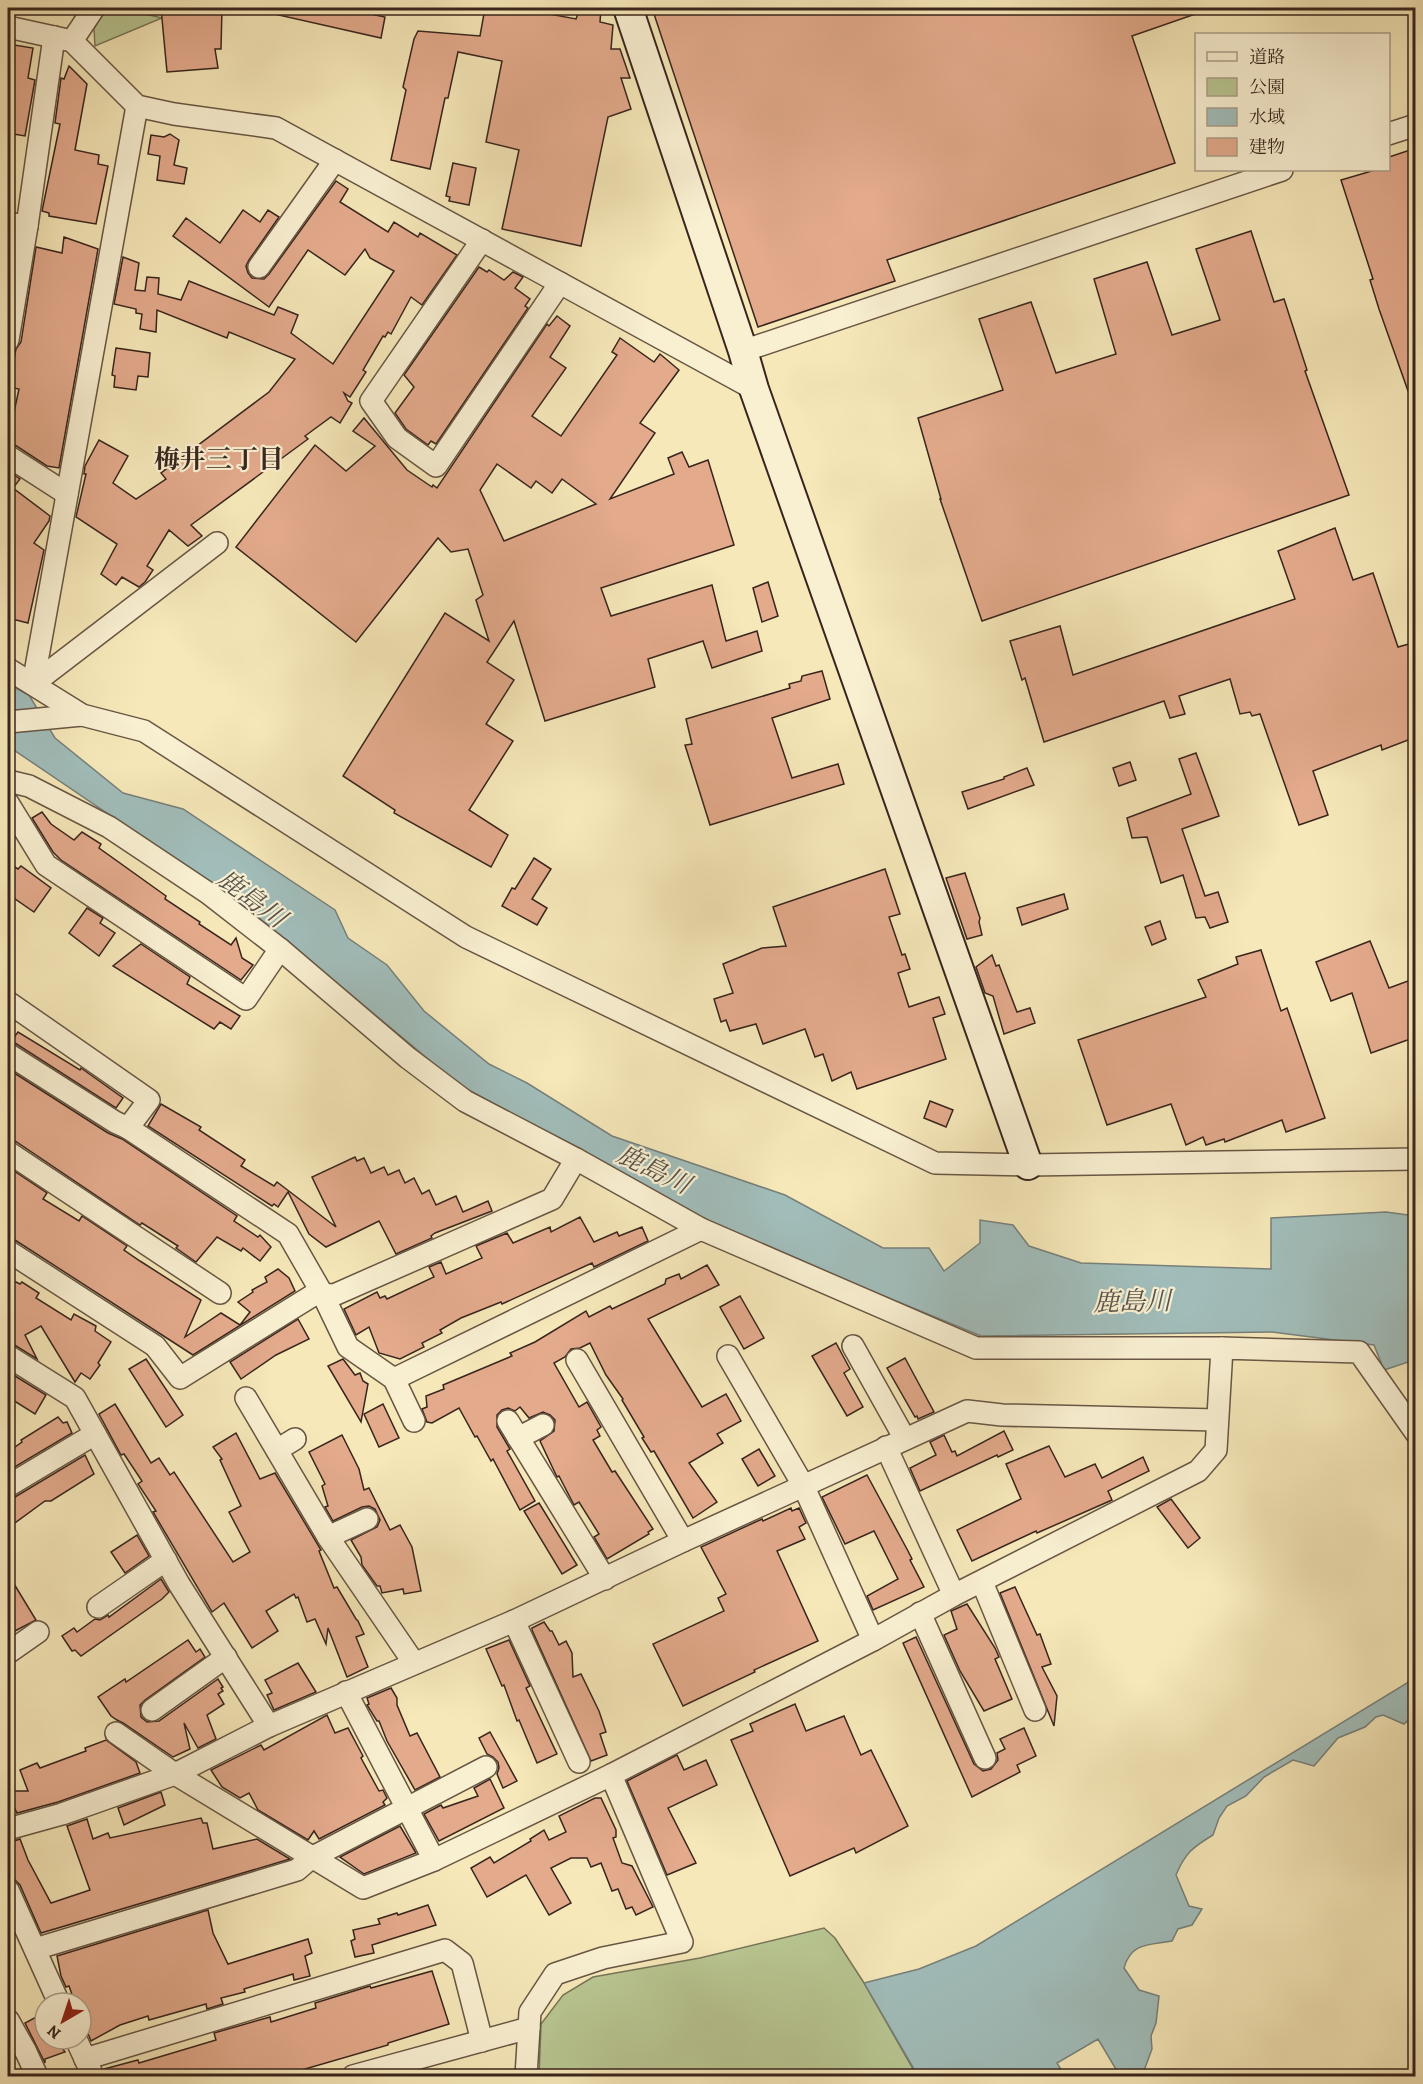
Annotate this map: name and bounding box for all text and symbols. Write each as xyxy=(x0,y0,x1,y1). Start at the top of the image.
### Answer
legend xyxy=(1195,33,1390,171)
text: 道路 xyxy=(1249,45,1285,69)
text: 公園 xyxy=(1249,75,1285,99)
text: 水域 xyxy=(1249,105,1285,129)
text: 建物 xyxy=(1249,135,1285,159)
district label: 梅井三丁目 xyxy=(154,442,284,477)
water label: 鹿島川 xyxy=(210,861,296,938)
water label: 鹿島川 xyxy=(611,1137,699,1204)
water label: 鹿島川 xyxy=(1093,1283,1174,1320)
north arrow xyxy=(33,1991,93,2051)
text: N xyxy=(42,2019,66,2044)

